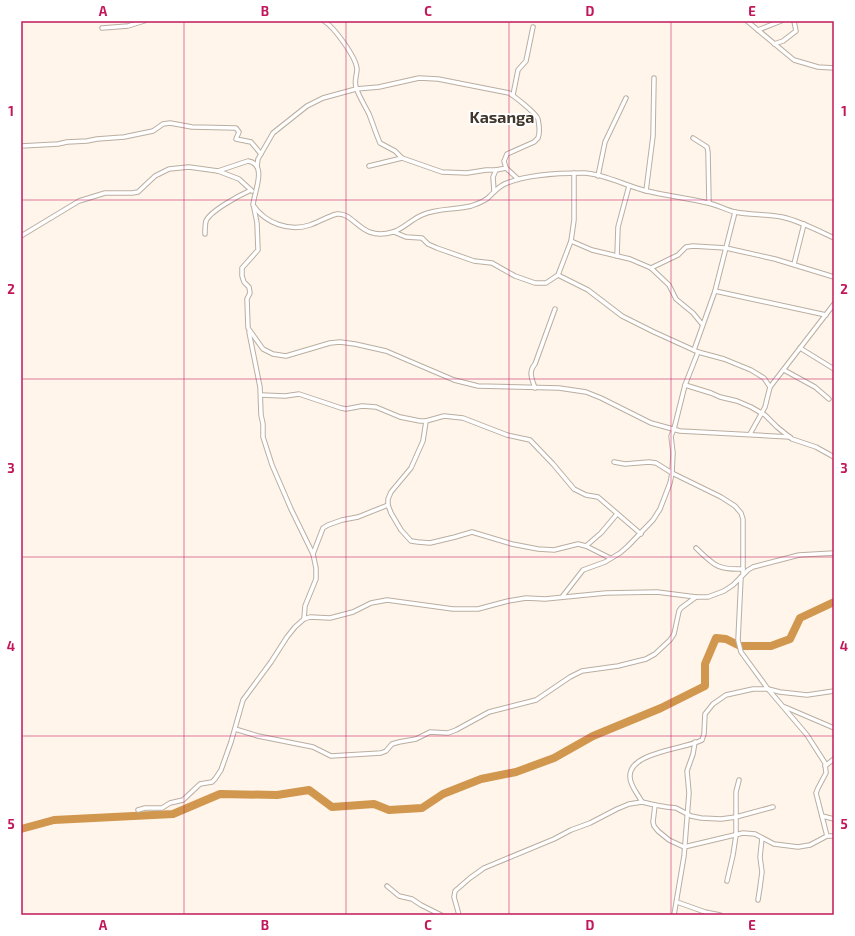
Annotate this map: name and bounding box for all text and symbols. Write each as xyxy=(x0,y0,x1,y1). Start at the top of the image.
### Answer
text: A xyxy=(99,3,108,19)
text: B xyxy=(261,3,269,19)
text: C xyxy=(424,3,432,19)
text: D xyxy=(586,3,595,19)
text: E xyxy=(748,3,756,19)
text: 1 xyxy=(8,103,14,119)
text: 1 xyxy=(841,103,847,119)
district label: Kasanga xyxy=(470,107,534,126)
text: 2 xyxy=(7,281,15,297)
text: 2 xyxy=(840,281,848,297)
text: 3 xyxy=(7,460,15,476)
text: 3 xyxy=(840,460,848,476)
text: 4 xyxy=(7,638,15,654)
text: 4 xyxy=(840,638,848,654)
text: 5 xyxy=(7,816,15,832)
text: 5 xyxy=(840,816,848,832)
text: A xyxy=(99,917,108,933)
text: B xyxy=(261,917,269,933)
text: C xyxy=(424,917,432,933)
text: D xyxy=(586,917,595,933)
text: E xyxy=(748,917,756,933)

